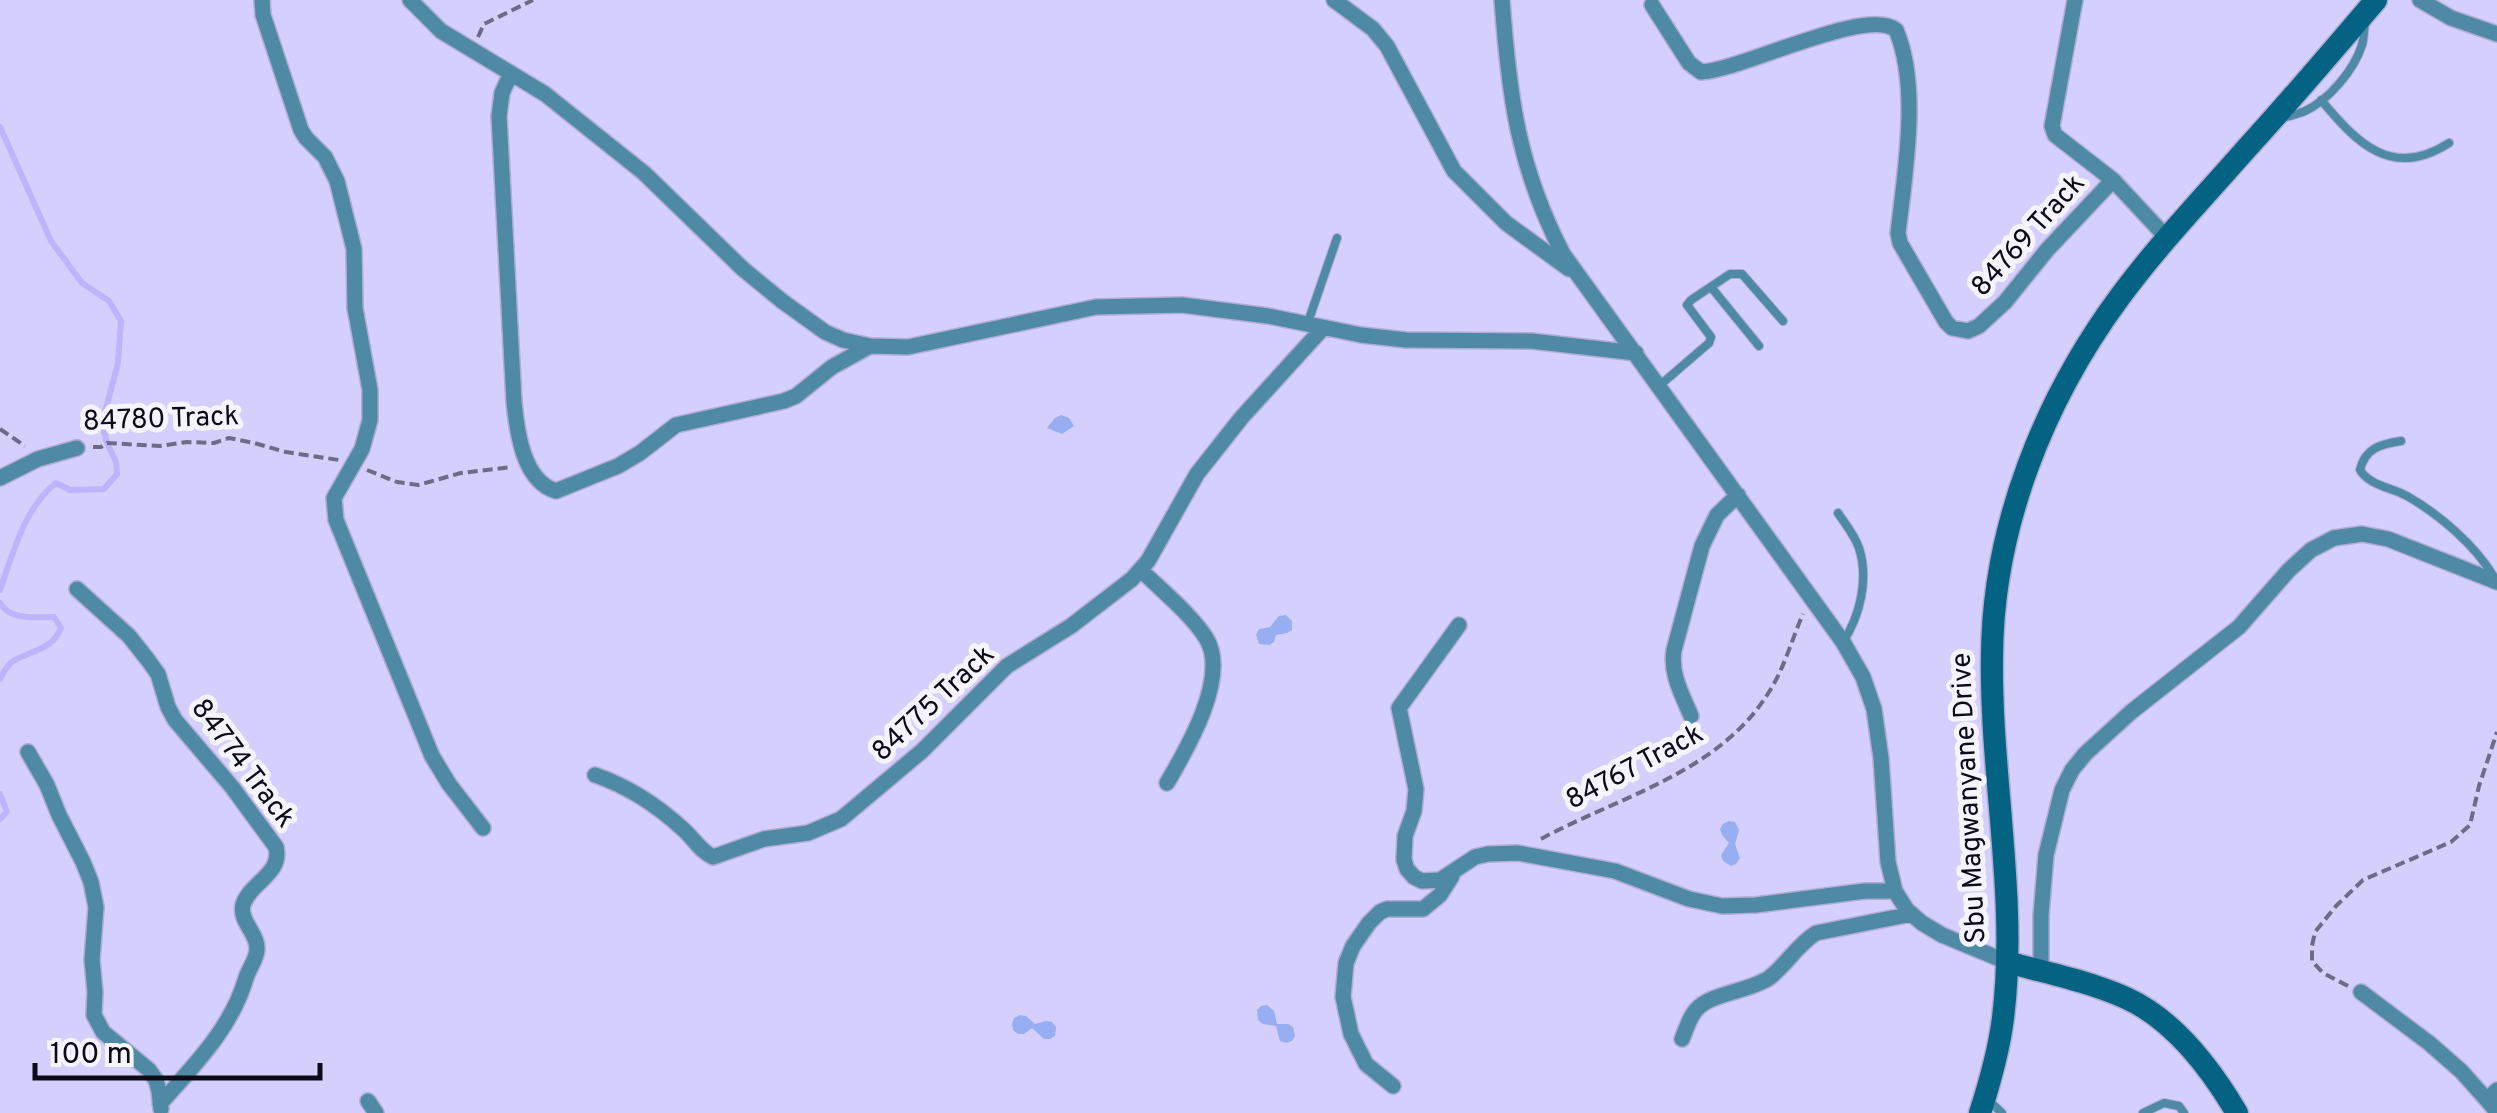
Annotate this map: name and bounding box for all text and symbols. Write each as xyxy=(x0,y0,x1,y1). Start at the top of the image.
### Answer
street label: 84769 Track xyxy=(1964,167,2094,305)
street label: 84780 Track xyxy=(82,399,240,441)
street label: 84775 Track xyxy=(865,638,1003,770)
street label: Sbu Magwanyane Drive xyxy=(1944,652,1996,944)
street label: 84774 Track xyxy=(182,692,302,836)
street label: 84767 Track xyxy=(1560,717,1710,819)
scale bar xyxy=(35,1018,320,1080)
text: 100 m xyxy=(50,1037,132,1074)

